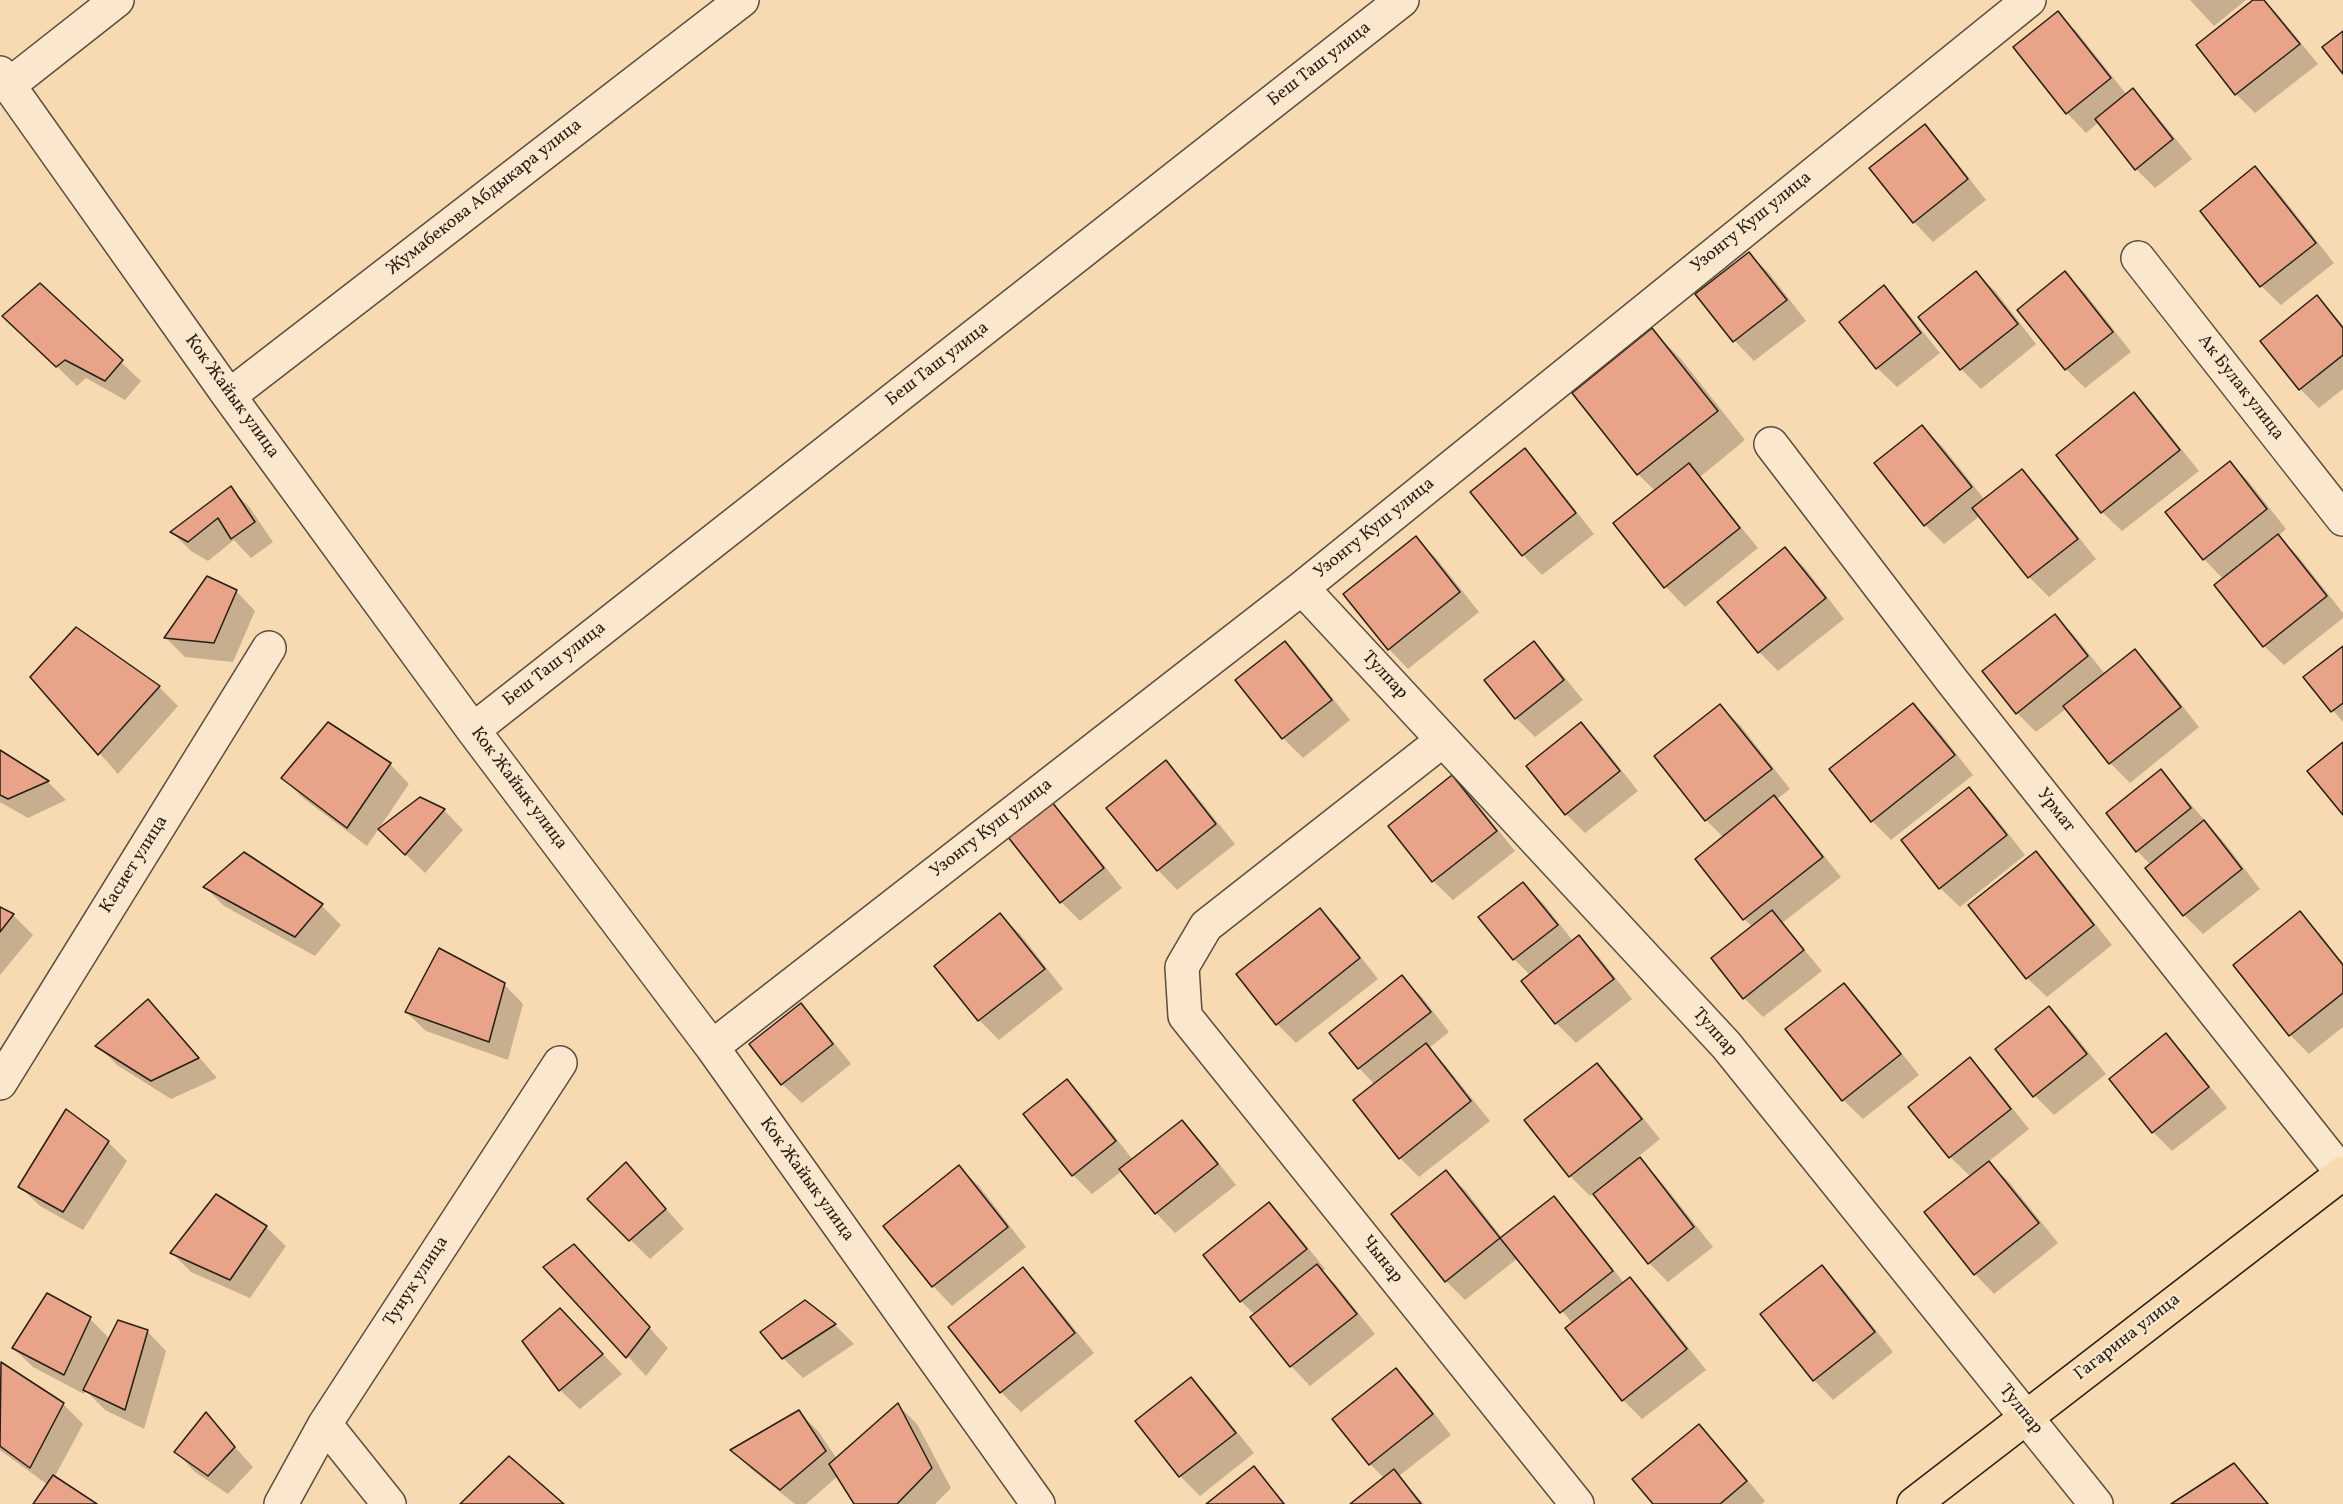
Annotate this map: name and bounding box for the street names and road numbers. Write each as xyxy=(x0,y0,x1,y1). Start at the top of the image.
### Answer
street label: Беш Таш улица xyxy=(1264,18,1376,112)
street label: Жумабекова Абдыкара улица xyxy=(383,115,587,281)
street label: Узонгу Куш улица xyxy=(1687,168,1817,278)
street label: Беш Таш улица xyxy=(882,318,994,412)
street label: Кок Жайык улица xyxy=(179,331,283,463)
street label: Ак Булак улица xyxy=(2192,331,2288,445)
street label: Узонгу Куш улица xyxy=(1310,474,1440,584)
street label: Беш Таш улица xyxy=(499,618,611,712)
street label: Тулпар xyxy=(1356,647,1412,705)
street label: Кок Жайык улица xyxy=(465,724,571,854)
street label: Узонгу Куш улица xyxy=(927,775,1057,883)
street label: Урмат xyxy=(2031,785,2079,837)
street label: Касиет улица xyxy=(96,812,174,918)
street label: Тулпар xyxy=(1687,1004,1741,1062)
street label: Кок Жайык улица xyxy=(754,1114,858,1246)
street label: Чынар xyxy=(1355,1232,1407,1288)
street label: Тунук улица xyxy=(380,1233,454,1331)
street label: Гагарина улица xyxy=(2070,1290,2186,1386)
street label: Тулпар xyxy=(1993,1381,2047,1439)

